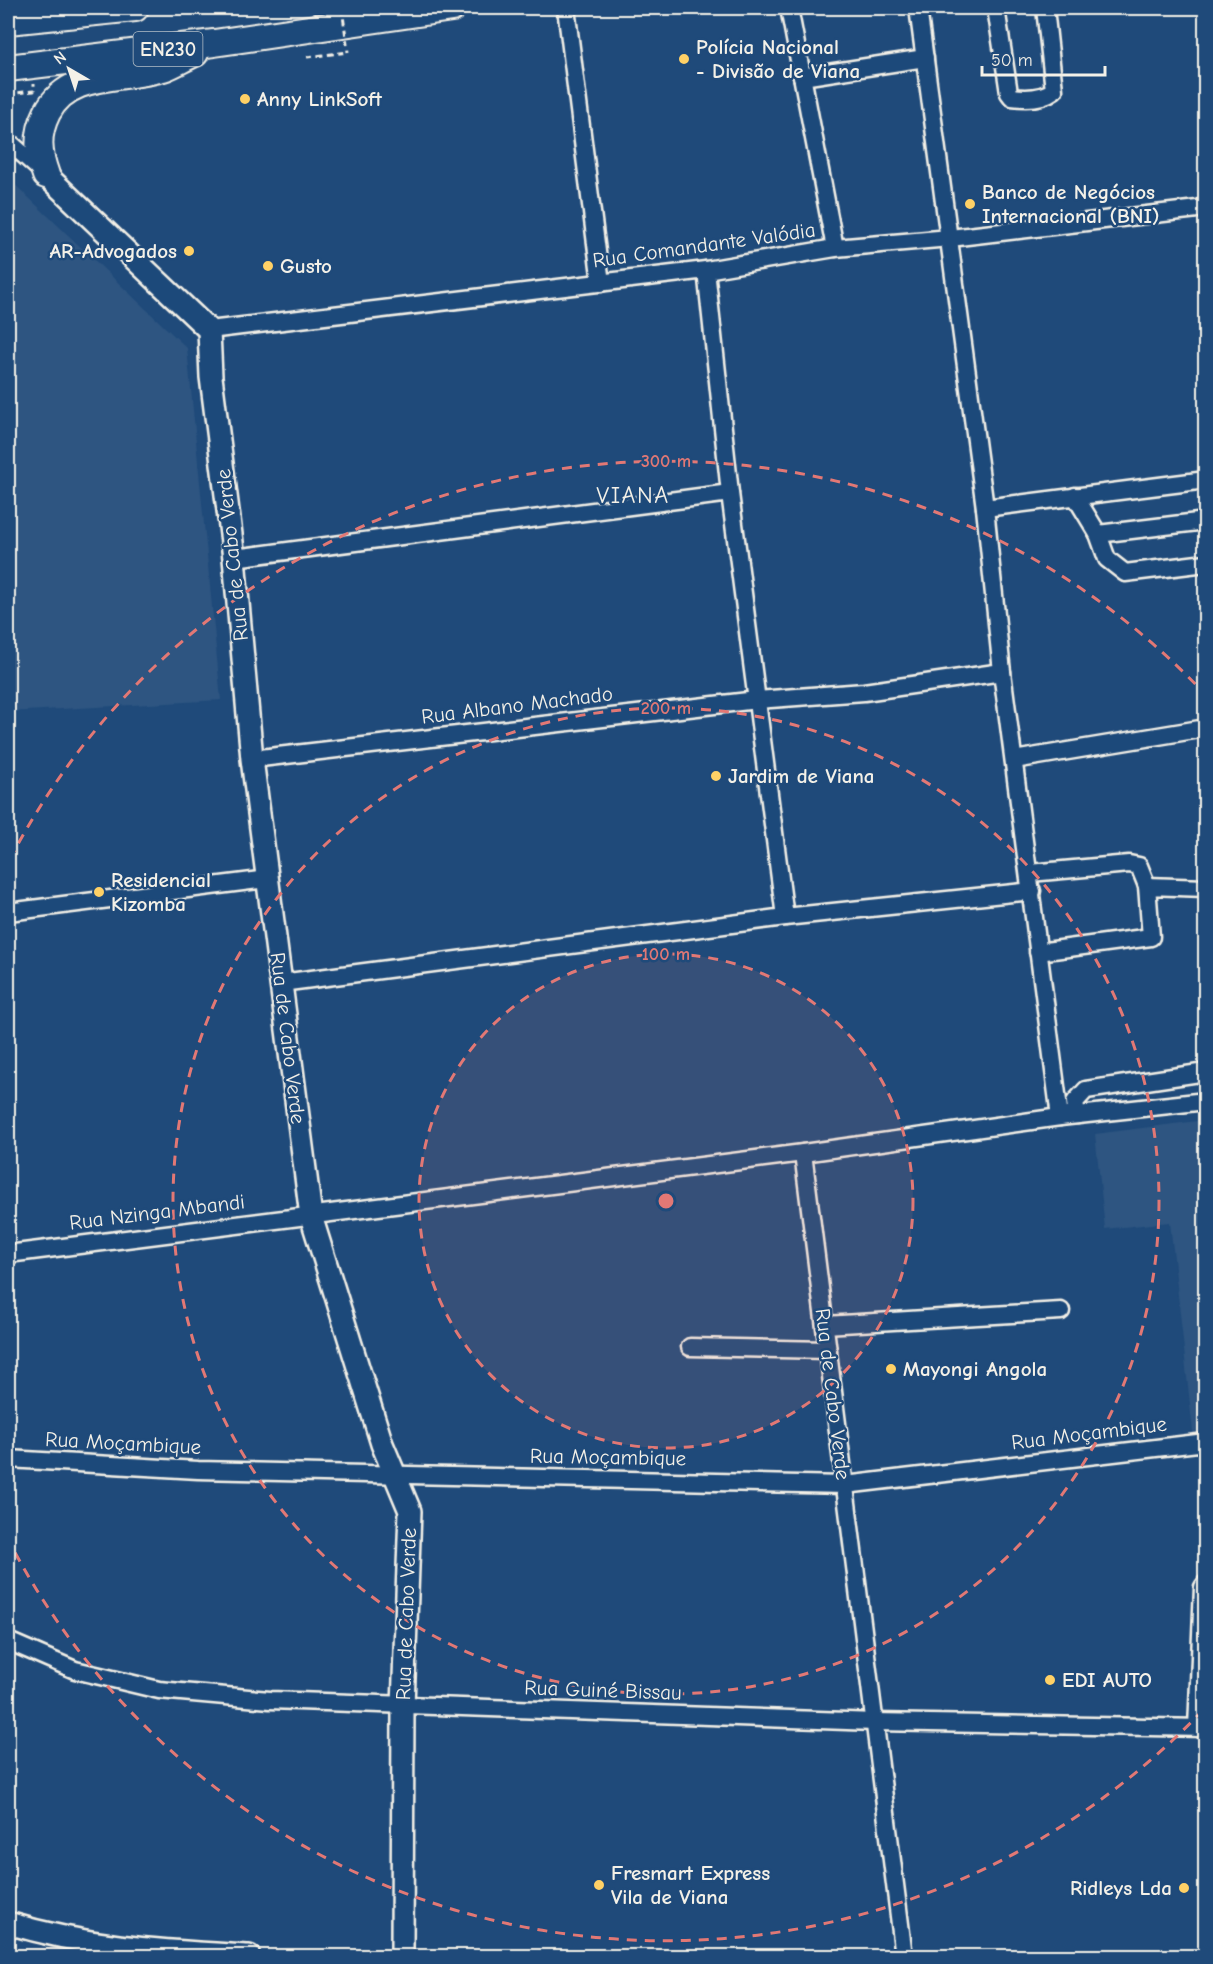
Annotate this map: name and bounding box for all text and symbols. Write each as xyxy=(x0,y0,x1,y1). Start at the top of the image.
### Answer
road number: EN230 xyxy=(134,32,202,66)
place label: Polícia Nacional - Divisão de Viana xyxy=(696,35,860,83)
north arrow xyxy=(39,39,99,99)
scale bar xyxy=(982,39,1105,77)
text: N xyxy=(50,48,70,68)
text: 50 m xyxy=(991,50,1033,71)
marker: Polícia Nacional - Divisão de Viana xyxy=(677,52,691,66)
place label: Anny LinkSoft xyxy=(257,87,383,111)
marker: Anny LinkSoft xyxy=(238,92,252,106)
place label: Banco de Negócios Internacional (BNI) xyxy=(982,180,1160,228)
marker: Banco de Negócios Internacional (BNI) xyxy=(963,197,977,211)
street label: Rua Comandante Valódia xyxy=(591,217,817,273)
place label: AR-Advogados xyxy=(49,239,177,263)
marker: AR-Advogados xyxy=(182,244,196,258)
place label: Gusto xyxy=(280,254,332,278)
marker: Gusto xyxy=(261,259,275,273)
text: 300 m xyxy=(641,451,691,472)
street label: Rua de Cabo Verde xyxy=(211,468,253,642)
district label: VIANA xyxy=(596,481,670,509)
street label: Rua Albano Machado xyxy=(420,681,614,729)
text: 200 m xyxy=(641,698,691,719)
place label: Jardim de Viana xyxy=(728,764,875,788)
marker: Jardim de Viana xyxy=(709,769,723,783)
place label: Residencial Kizomba xyxy=(111,868,211,916)
marker: Residencial Kizomba xyxy=(92,885,106,899)
text: 100 m xyxy=(642,944,690,965)
street label: Rua de Cabo Verde xyxy=(266,951,310,1125)
street label: Rua Nzinga Mbandi xyxy=(68,1189,246,1235)
centre of rings xyxy=(656,1191,676,1211)
street label: Rua de Cabo Verde xyxy=(811,1307,855,1481)
place label: Mayongi Angola xyxy=(903,1357,1047,1381)
marker: Mayongi Angola xyxy=(884,1362,898,1376)
street label: Rua Moçambique xyxy=(1010,1412,1168,1454)
street label: Rua Moçambique xyxy=(44,1427,202,1459)
street label: Rua Moçambique xyxy=(530,1444,686,1470)
street label: Rua de Cabo Verde xyxy=(391,1527,421,1701)
place label: EDI AUTO xyxy=(1062,1668,1152,1692)
marker: EDI AUTO xyxy=(1043,1673,1057,1687)
street label: Rua Guiné Bissau xyxy=(524,1675,682,1705)
place label: Fresmart Express Vila de Viana xyxy=(611,1861,770,1909)
place label: Ridleys Lda xyxy=(1070,1876,1172,1900)
marker: Fresmart Express Vila de Viana xyxy=(592,1878,606,1892)
marker: Ridleys Lda xyxy=(1177,1881,1191,1895)

